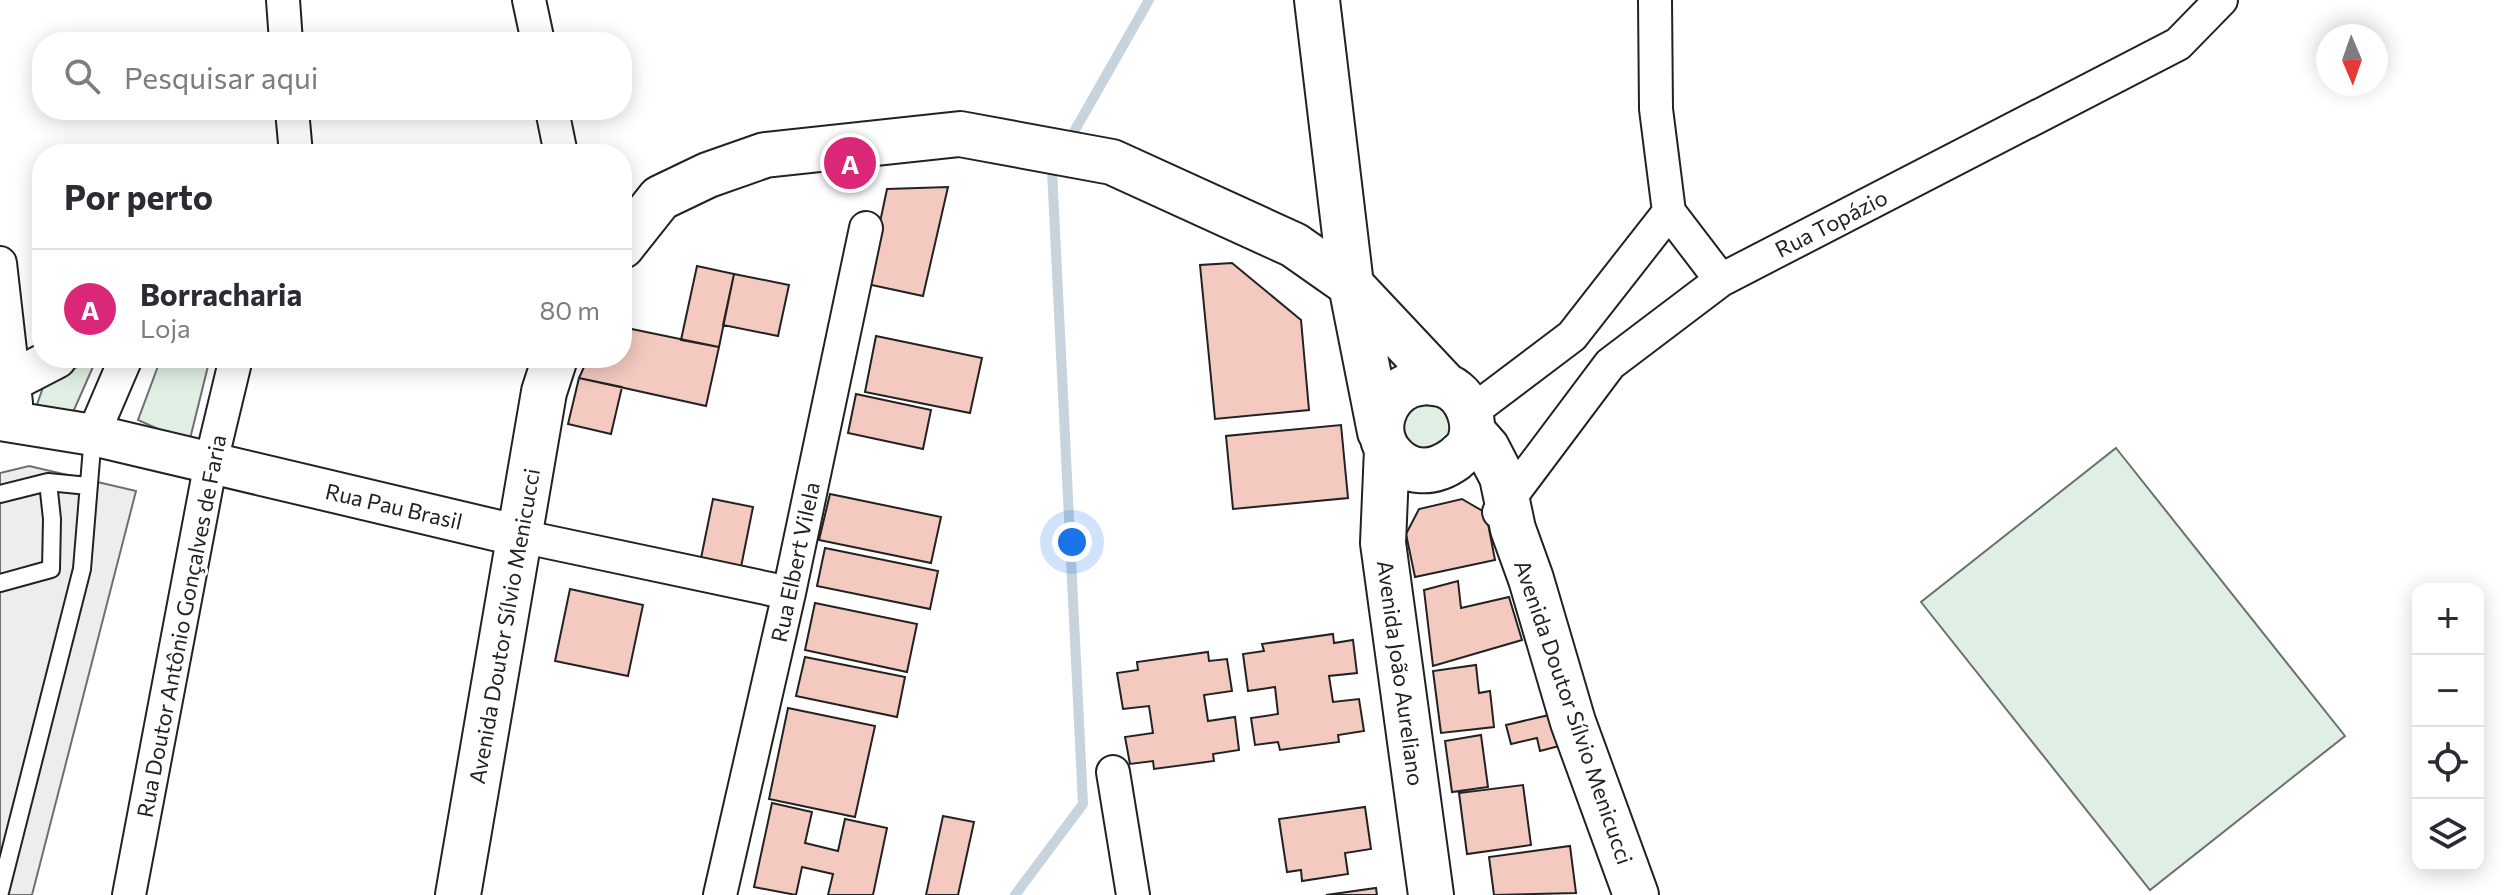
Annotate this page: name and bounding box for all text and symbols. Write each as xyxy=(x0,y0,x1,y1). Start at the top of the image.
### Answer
north arrow xyxy=(2316,24,2388,96)
search box xyxy=(32,32,632,120)
icon: search xyxy=(60,54,104,98)
text: Pesquisar aqui xyxy=(124,58,319,95)
pin: A xyxy=(824,133,876,193)
text: Por perto xyxy=(64,175,213,217)
street label: Rua Topázio xyxy=(1770,183,1892,263)
text: Borracharia xyxy=(140,275,302,312)
text: A xyxy=(81,294,99,325)
text: 80 m xyxy=(540,294,600,325)
text: Loja xyxy=(140,312,191,343)
street label: Rua Doutor Antônio Gonçalves de Faria xyxy=(131,432,231,820)
street label: Avenida Doutor Sílvio Menicucci xyxy=(463,466,545,786)
street label: Rua Pau Brasil xyxy=(323,477,465,535)
street label: Rua Elbert Vilela xyxy=(765,479,825,645)
your location xyxy=(1052,522,1092,562)
street label: Avenida Doutor Sílvio Menicucci xyxy=(1509,556,1639,868)
street label: Avenida João Aureliano xyxy=(1372,558,1430,788)
map controls xyxy=(2412,583,2484,871)
button: + xyxy=(2412,583,2484,655)
button: − xyxy=(2412,655,2484,727)
button: locate xyxy=(2412,727,2484,799)
button: layers xyxy=(2412,799,2484,871)

